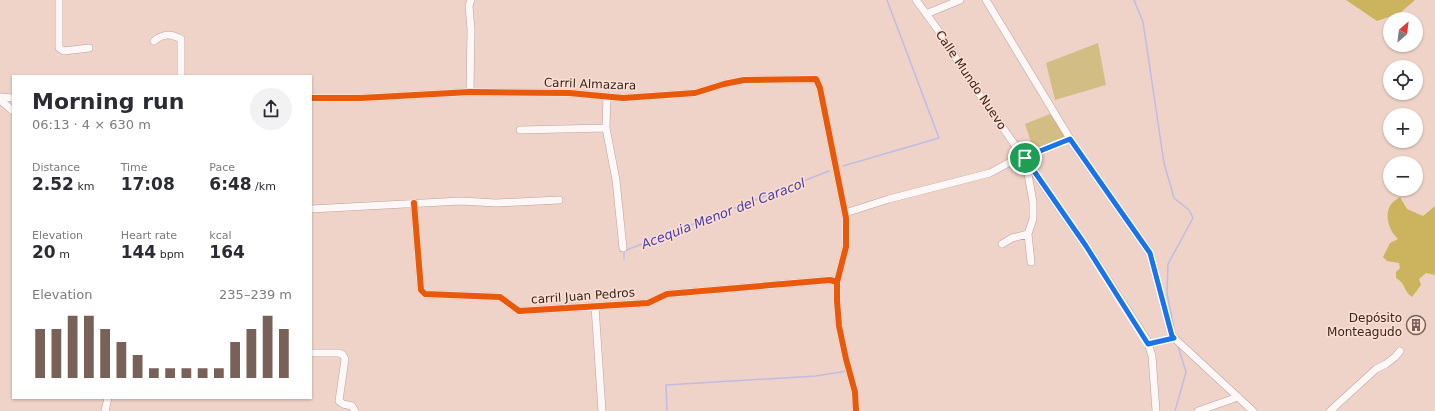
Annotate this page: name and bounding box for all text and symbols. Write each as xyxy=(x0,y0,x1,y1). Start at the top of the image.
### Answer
north arrow xyxy=(1383,12,1423,52)
map controls xyxy=(1383,12,1423,196)
street label: Calle Mundo Nuevo xyxy=(933,28,1009,132)
button: locate xyxy=(1383,60,1423,100)
street label: Carril Almazara xyxy=(544,75,636,93)
button: share xyxy=(250,88,292,130)
text: Morning run xyxy=(32,89,184,114)
button: + xyxy=(1383,108,1423,148)
text: 06:13 · 4 × 630 m xyxy=(32,117,151,132)
pin xyxy=(1008,141,1042,175)
icon: arrive xyxy=(1014,147,1036,169)
button: − xyxy=(1383,156,1423,196)
text: Distance xyxy=(32,161,80,174)
text: Time xyxy=(121,161,148,174)
text: Pace xyxy=(209,161,235,174)
text: 2.52 xyxy=(32,174,74,194)
text: 17:08 xyxy=(121,174,175,194)
text: 6:48 xyxy=(209,174,252,194)
water label: Acequia Menor del Caracol xyxy=(638,175,808,252)
text: km xyxy=(74,180,95,193)
text: /km xyxy=(252,180,276,193)
text: Elevation xyxy=(32,229,83,242)
text: Heart rate xyxy=(121,229,177,242)
text: kcal xyxy=(209,229,232,242)
text: 20 xyxy=(32,242,56,262)
text: 144 xyxy=(121,242,156,262)
text: 164 xyxy=(209,242,245,262)
text: m xyxy=(56,248,70,261)
text: bpm xyxy=(156,248,184,261)
street label: carril Juan Pedros xyxy=(531,285,635,307)
text: Elevation xyxy=(32,287,92,302)
text: 235–239 m xyxy=(219,287,292,302)
place label: Depósito Monteagudo xyxy=(1327,311,1402,339)
building icon: Depósito Monteagudo xyxy=(1405,314,1427,336)

